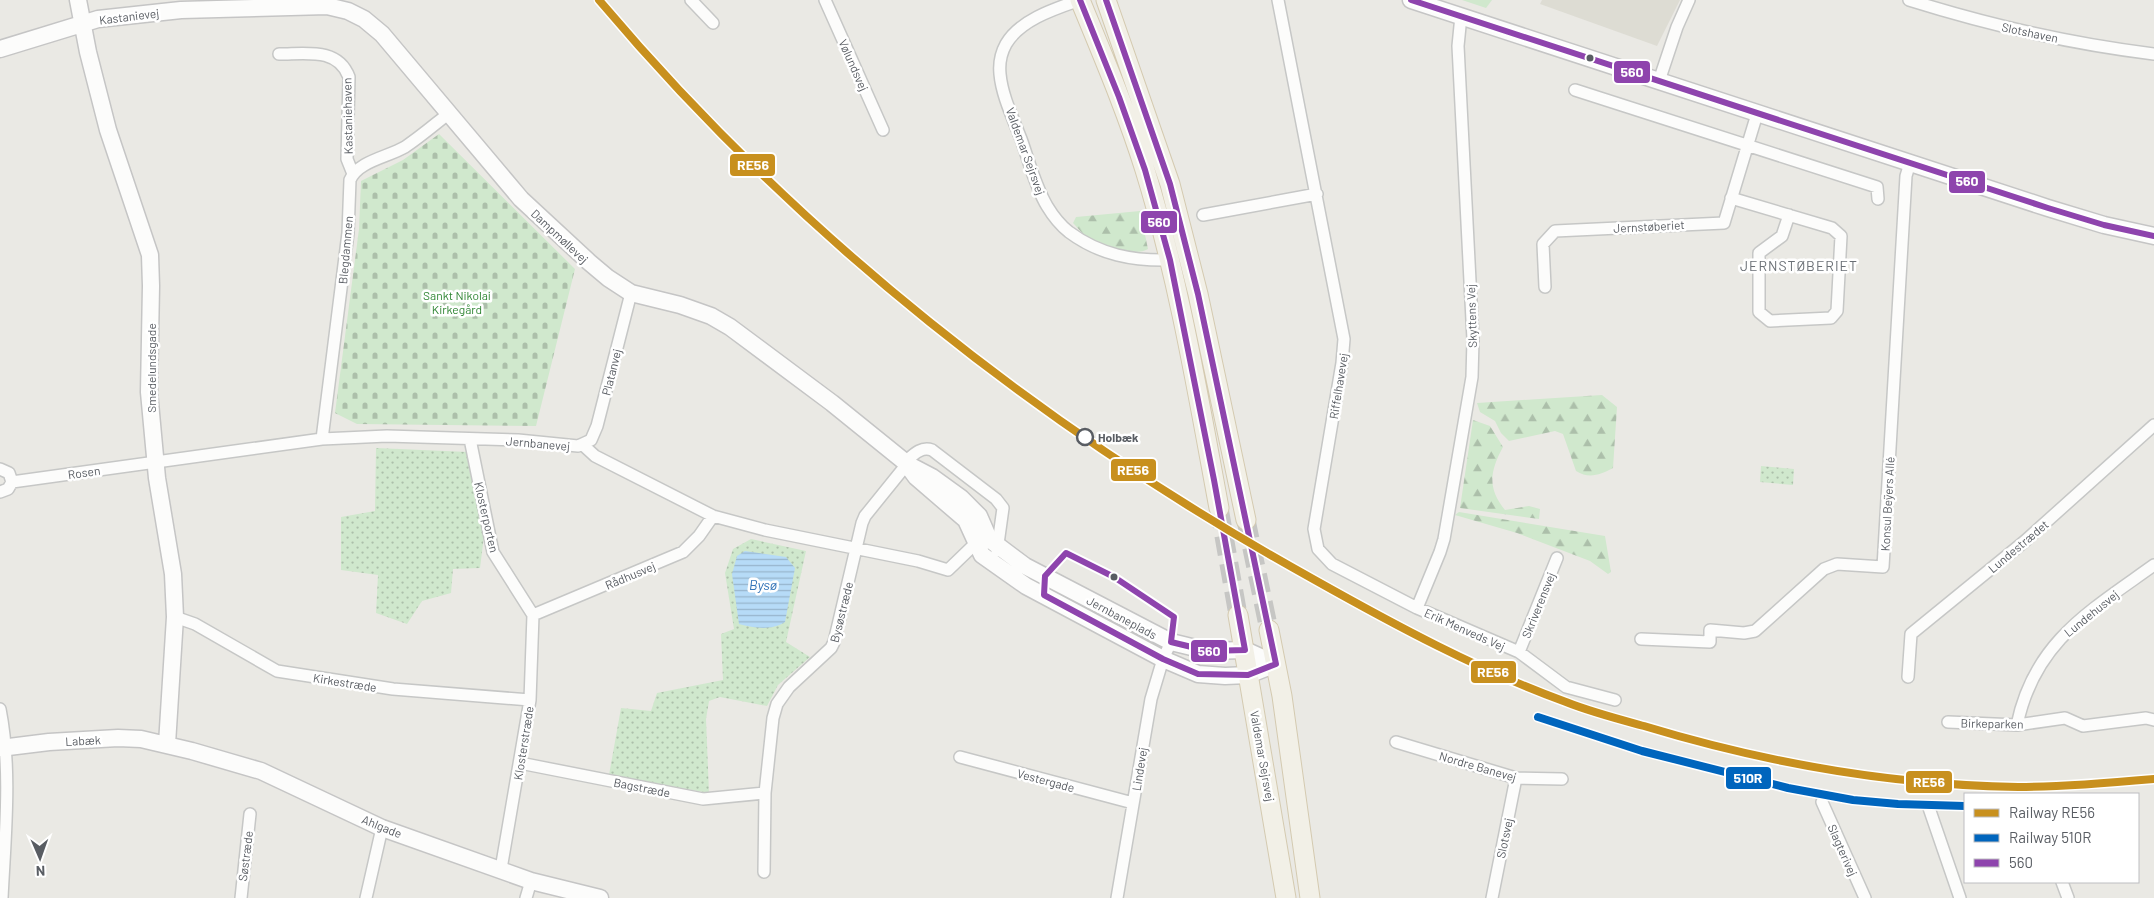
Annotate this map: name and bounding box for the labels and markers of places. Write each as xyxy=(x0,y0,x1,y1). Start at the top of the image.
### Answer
unlabelled marker xyxy=(1585,53,1595,63)
marker: Holbæk xyxy=(1076,428,1094,446)
place label: Holbæk xyxy=(1098,430,1139,444)
unlabelled marker xyxy=(1109,572,1119,582)

